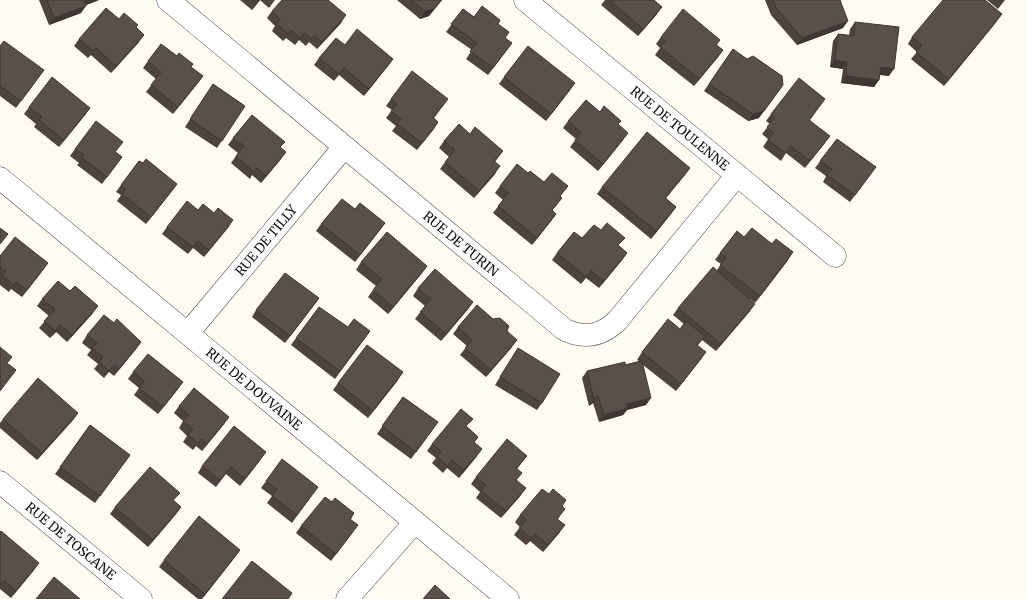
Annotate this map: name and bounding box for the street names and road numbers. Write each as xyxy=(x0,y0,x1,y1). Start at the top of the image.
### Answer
street label: RUE DE TOULENNE xyxy=(627,83,733,175)
street label: RUE DE TILLY xyxy=(231,201,301,280)
street label: RUE DE TURIN xyxy=(419,208,502,280)
street label: RUE DE DOUVAINE xyxy=(202,344,306,434)
street label: RUE DE TOSCANE xyxy=(22,499,120,584)

